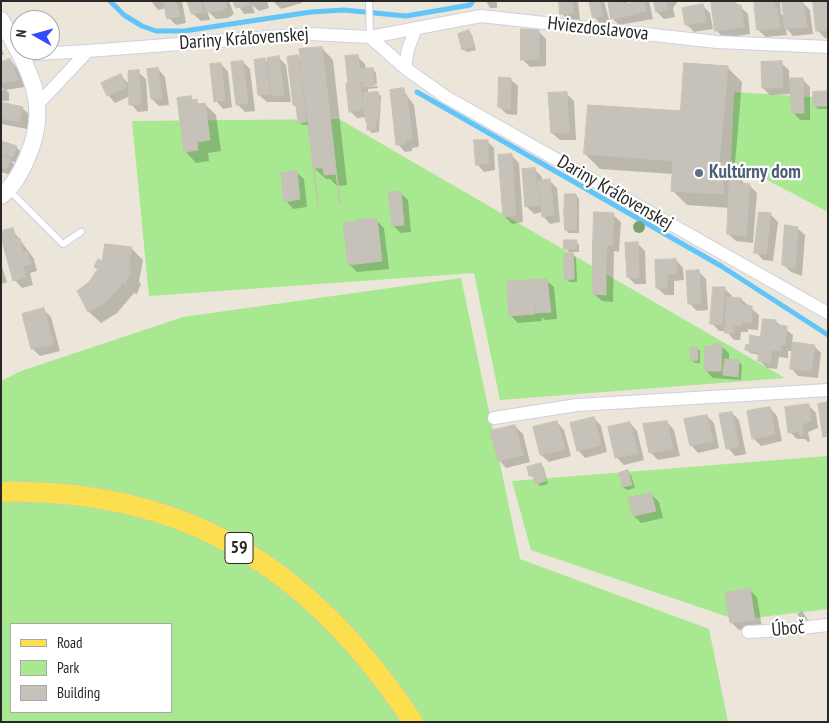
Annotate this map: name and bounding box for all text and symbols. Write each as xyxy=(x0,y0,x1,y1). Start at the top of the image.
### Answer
north arrow xyxy=(10,10,60,60)
street label: Hviezdoslavova xyxy=(546,12,650,46)
street label: Dariny Kráľovenskej xyxy=(178,23,310,55)
text: N xyxy=(12,28,30,38)
street label: Dariny Kráľovenskej xyxy=(553,151,677,235)
place label: Kultúrny dom xyxy=(709,162,801,184)
marker: Kultúrny dom xyxy=(693,167,705,179)
road number: 59 xyxy=(225,532,253,564)
street label: Úboč xyxy=(771,616,805,642)
legend xyxy=(10,623,172,713)
text: Road xyxy=(57,633,83,652)
text: Park xyxy=(57,658,79,677)
text: Building xyxy=(57,683,100,702)

